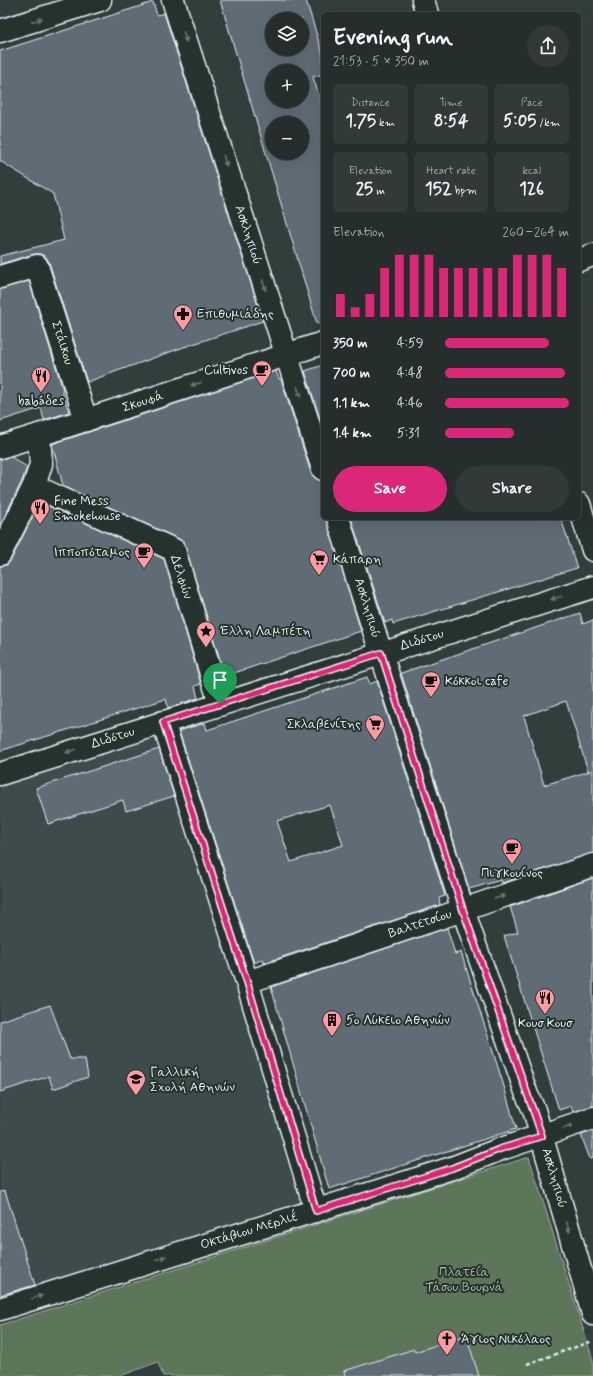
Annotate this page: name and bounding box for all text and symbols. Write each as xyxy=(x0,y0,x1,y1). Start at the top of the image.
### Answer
map controls xyxy=(265,12,309,160)
button: layers xyxy=(265,12,309,56)
one-way arrow xyxy=(32,17,44,23)
text: Evening run xyxy=(333,24,453,52)
button: share xyxy=(527,25,569,67)
one-way arrow xyxy=(182,31,188,43)
text: 21:53 · 5 × 350 m xyxy=(333,53,429,70)
button: + xyxy=(265,64,309,108)
text: Distance xyxy=(351,96,390,110)
text: Time xyxy=(439,96,463,110)
text: Pace xyxy=(521,96,543,110)
text: 1.75 xyxy=(346,110,376,132)
text: 8:54 xyxy=(434,110,468,132)
text: 5:05 xyxy=(503,110,536,132)
button: − xyxy=(265,116,309,160)
text: km xyxy=(376,116,395,130)
text: /km xyxy=(536,116,560,130)
one-way arrow xyxy=(222,155,228,167)
text: Elevation xyxy=(349,164,392,178)
text: Heart rate xyxy=(426,164,476,178)
text: kcal xyxy=(522,164,541,178)
text: 25 xyxy=(356,178,373,200)
text: 152 xyxy=(425,178,452,200)
text: 126 xyxy=(519,178,544,200)
text: m xyxy=(373,184,385,198)
text: bpm xyxy=(452,184,477,198)
street label: Ασκληπιού xyxy=(230,203,266,267)
text: Elevation xyxy=(333,224,384,241)
text: 260–264 m xyxy=(503,224,569,241)
one-way arrow xyxy=(261,279,267,291)
pharmacy icon: Επιθυμιάδης xyxy=(172,303,194,331)
place label: Επιθυμιάδης xyxy=(197,306,274,323)
street label: Στάικου xyxy=(47,319,77,367)
text: 350 m xyxy=(333,335,367,352)
text: 4:59 xyxy=(397,335,424,352)
cafe icon: Cultivos xyxy=(251,359,273,387)
place label: Cultivos xyxy=(204,362,248,379)
restaurant icon: babáδes xyxy=(30,365,52,393)
text: 700 m xyxy=(333,365,370,382)
text: 4:48 xyxy=(397,365,423,382)
one-way arrow xyxy=(190,382,202,388)
one-way arrow xyxy=(296,386,302,398)
street label: Σκουφά xyxy=(120,387,166,417)
place label: babáδes xyxy=(18,393,64,410)
text: 1.1 km xyxy=(333,395,370,412)
text: 4:46 xyxy=(397,395,423,412)
text: 1.4 km xyxy=(333,425,372,442)
text: 5:31 xyxy=(397,425,420,442)
button: Save xyxy=(333,466,447,512)
button: Share xyxy=(455,466,569,512)
place label: Fine Mess Smokehouse xyxy=(54,493,121,525)
restaurant icon: Fine Mess Smokehouse xyxy=(29,497,51,525)
cafe icon: Ιπποπόταμος xyxy=(133,541,155,569)
place label: Ιπποπόταμος xyxy=(54,544,130,561)
supermarket icon: Κάπαρη xyxy=(308,548,330,576)
place label: Κάπαρη xyxy=(333,551,381,568)
street label: Δελφών xyxy=(166,553,196,601)
street label: Ασκληπιού xyxy=(350,576,384,640)
one-way arrow xyxy=(549,595,561,601)
place icon: Έλλη Λαμπέτη xyxy=(195,620,217,648)
place label: Έλλη Λαμπέτη xyxy=(220,623,311,640)
street label: Διδότου xyxy=(398,625,446,655)
pin xyxy=(203,663,237,704)
icon: arrive xyxy=(209,669,231,691)
cafe icon: Κόκκοι cafe xyxy=(420,670,442,698)
place label: Κόκκοι cafe xyxy=(445,673,509,690)
supermarket icon: Σκλαβενίτης xyxy=(364,713,386,741)
place label: Σκλαβενίτης xyxy=(287,716,361,733)
street label: Διδότου xyxy=(89,723,137,753)
one-way arrow xyxy=(65,748,77,754)
cafe icon: Πιγκουίνος xyxy=(501,837,523,865)
place label: Πιγκουίνος xyxy=(481,865,543,882)
one-way arrow xyxy=(495,894,507,900)
street label: Βαλτετσίου xyxy=(386,906,454,942)
restaurant icon: Κουσ Κουσ xyxy=(534,987,556,1015)
building icon: 5ο Λύκειο Αθηνών xyxy=(321,1009,343,1037)
place label: 5ο Λύκειο Αθηνών xyxy=(346,1012,450,1029)
place label: Κουσ Κουσ xyxy=(518,1015,573,1032)
place label: Γαλλική Σχολή Αθηνών xyxy=(150,1064,235,1096)
school or university icon: Γαλλική Σχολή Αθηνών xyxy=(125,1068,147,1096)
one-way arrow xyxy=(562,1124,574,1130)
street label: Ασκληπιού xyxy=(537,1146,571,1210)
street label: Οκτάβιου Μερλιέ xyxy=(198,1208,300,1254)
one-way arrow xyxy=(565,1221,571,1233)
one-way arrow xyxy=(156,1255,168,1261)
park label: Πλατεία Τάσου Βουρνά xyxy=(425,1264,503,1296)
one-way arrow xyxy=(32,1294,44,1300)
church icon: Άγιος Νικόλαος xyxy=(436,1328,458,1356)
place label: Άγιος Νικόλαος xyxy=(461,1331,551,1348)

